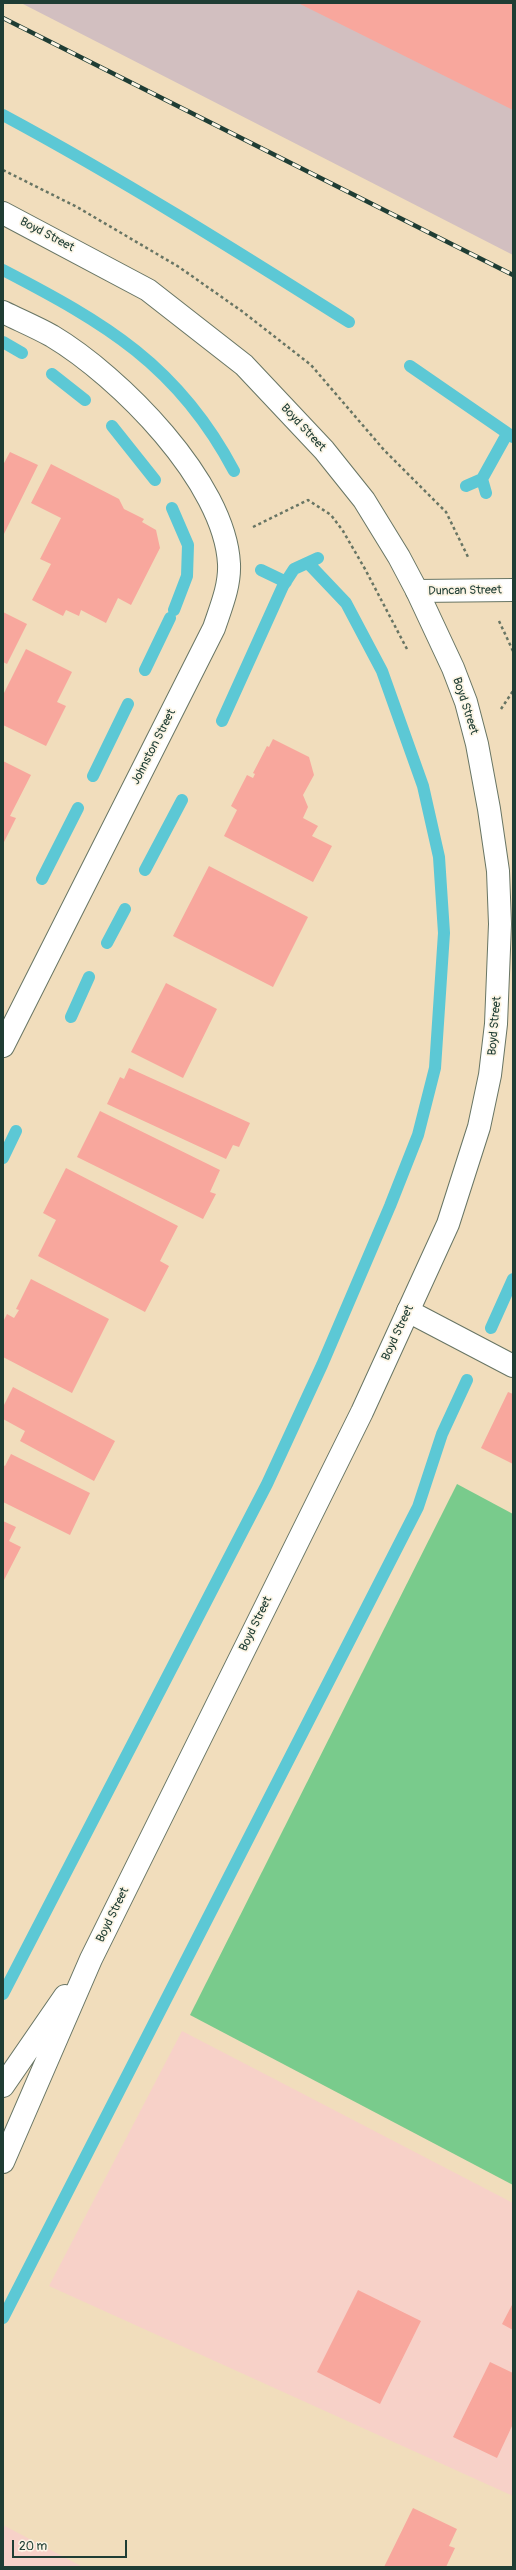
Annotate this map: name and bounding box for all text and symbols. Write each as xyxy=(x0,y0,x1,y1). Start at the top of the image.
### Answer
street label: Boyd Street xyxy=(17,215,77,255)
street label: Boyd Street xyxy=(277,401,329,455)
street label: Duncan Street xyxy=(428,583,502,599)
street label: Boyd Street xyxy=(449,676,481,736)
street label: Johnston Street xyxy=(129,707,179,787)
street label: Boyd Street xyxy=(485,996,505,1056)
street label: Boyd Street xyxy=(379,1303,417,1363)
street label: Boyd Street xyxy=(237,1594,275,1654)
street label: Boyd Street xyxy=(94,1885,132,1945)
scale bar xyxy=(14,2532,129,2558)
text: 20 m xyxy=(19,2539,47,2554)

